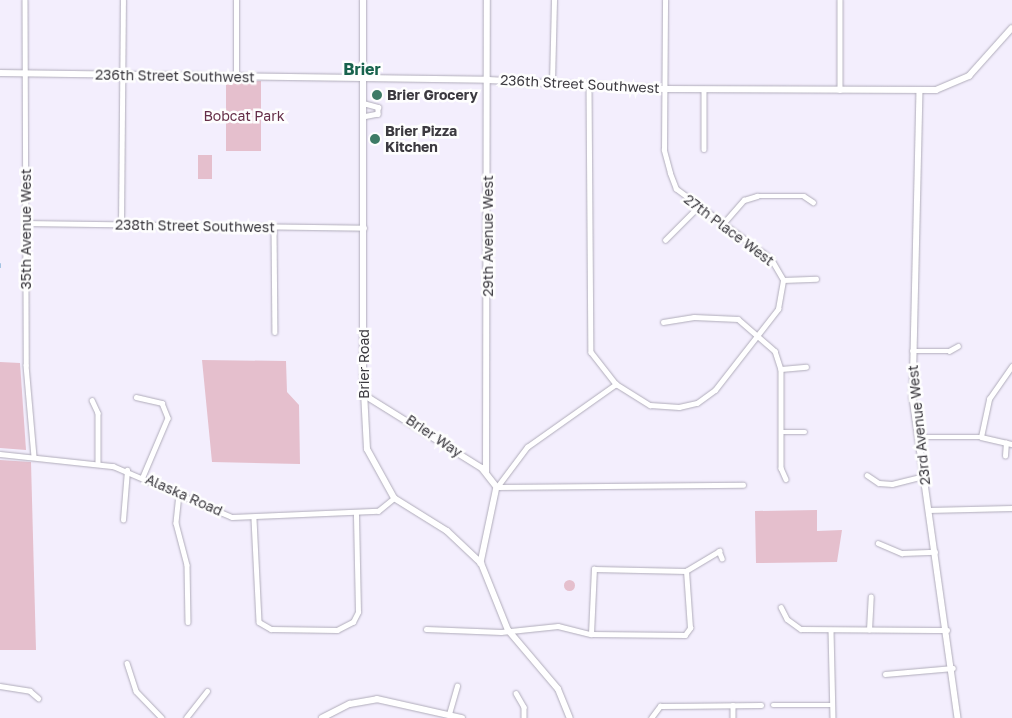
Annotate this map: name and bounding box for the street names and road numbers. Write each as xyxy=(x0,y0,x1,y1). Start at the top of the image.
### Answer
street label: 236th Street Southwest xyxy=(95,66,255,86)
street label: 236th Street Southwest xyxy=(500,71,660,97)
street label: 35th Avenue West xyxy=(18,169,34,289)
street label: 29th Avenue West xyxy=(480,175,496,297)
street label: 27th Place West xyxy=(681,191,777,269)
street label: 238th Street Southwest xyxy=(115,216,275,236)
street label: Brier Road xyxy=(356,329,372,399)
street label: 23rd Avenue West xyxy=(904,364,934,486)
street label: Brier Way xyxy=(403,411,465,461)
street label: Alaska Road xyxy=(143,471,225,519)

